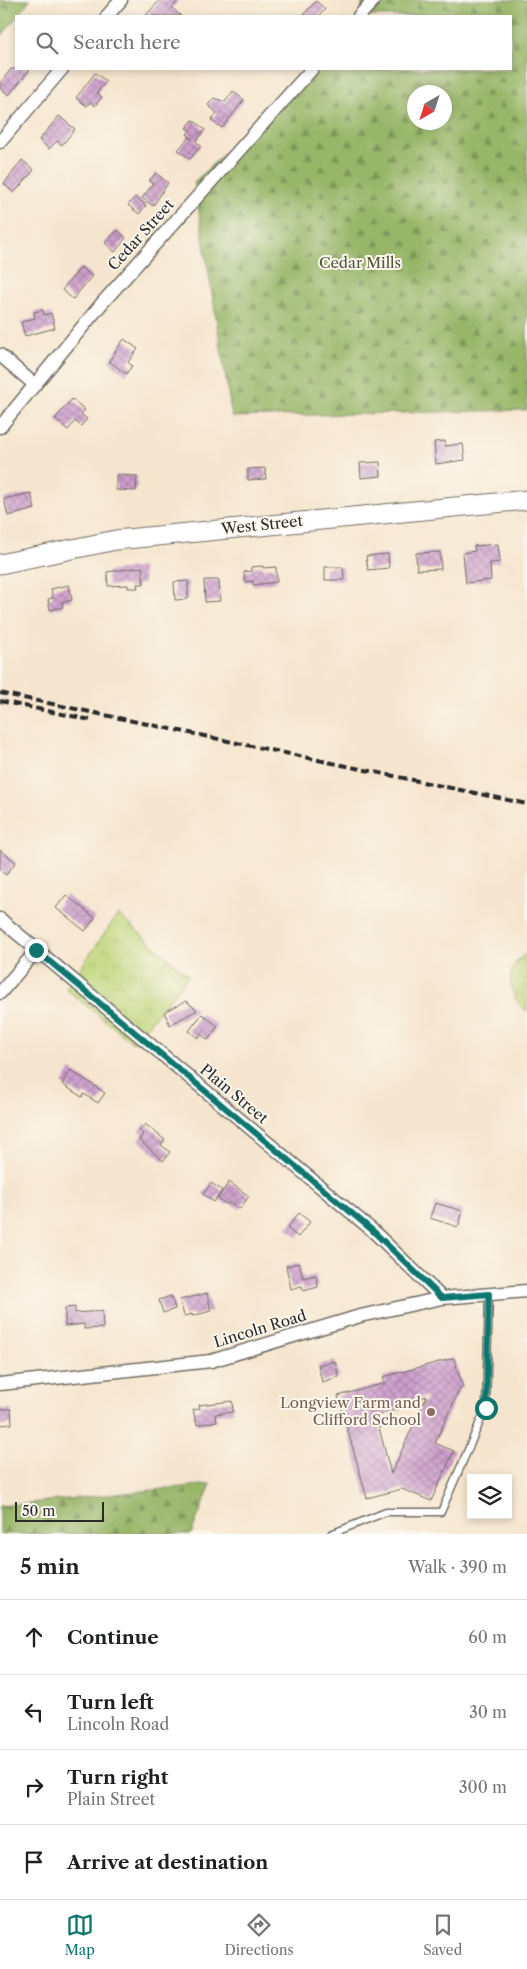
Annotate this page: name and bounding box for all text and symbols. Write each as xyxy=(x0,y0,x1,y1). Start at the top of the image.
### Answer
search box xyxy=(15,15,512,70)
icon: search xyxy=(33,29,61,57)
text: Search here xyxy=(73,31,181,54)
north arrow xyxy=(407,85,452,130)
street label: Cedar Street xyxy=(104,195,178,274)
park label: Cedar Mills xyxy=(319,253,401,272)
street label: West Street xyxy=(219,511,304,538)
route end xyxy=(25,939,48,962)
street label: Plain Street xyxy=(197,1060,273,1128)
street label: Lincoln Road xyxy=(211,1305,308,1352)
place label: Longview Farm and Clifford School xyxy=(280,1393,422,1429)
route start xyxy=(475,1397,498,1420)
marker: Longview Farm and Clifford School xyxy=(425,1406,437,1418)
map controls xyxy=(467,1474,512,1519)
button: layers xyxy=(467,1474,512,1519)
scale bar xyxy=(15,1499,104,1522)
text: 50 m xyxy=(22,1502,55,1520)
text: 5 min xyxy=(20,1554,80,1579)
text: Walk · 390 m xyxy=(408,1557,507,1577)
icon: ahead xyxy=(20,1623,48,1651)
text: Continue xyxy=(67,1626,159,1649)
text: 60 m xyxy=(468,1627,507,1647)
text: Turn left xyxy=(67,1691,154,1714)
icon: left xyxy=(20,1698,48,1726)
text: 30 m xyxy=(469,1702,507,1722)
text: Lincoln Road xyxy=(67,1714,169,1734)
text: Turn right xyxy=(67,1766,168,1789)
icon: right xyxy=(20,1773,48,1801)
text: 300 m xyxy=(459,1777,507,1797)
text: Plain Street xyxy=(67,1789,155,1809)
icon: arrive xyxy=(20,1848,48,1876)
text: Arrive at destination xyxy=(67,1851,268,1874)
tab: Map xyxy=(65,1911,95,1959)
tab: Directions xyxy=(224,1911,294,1959)
tab: Saved xyxy=(423,1911,462,1959)

